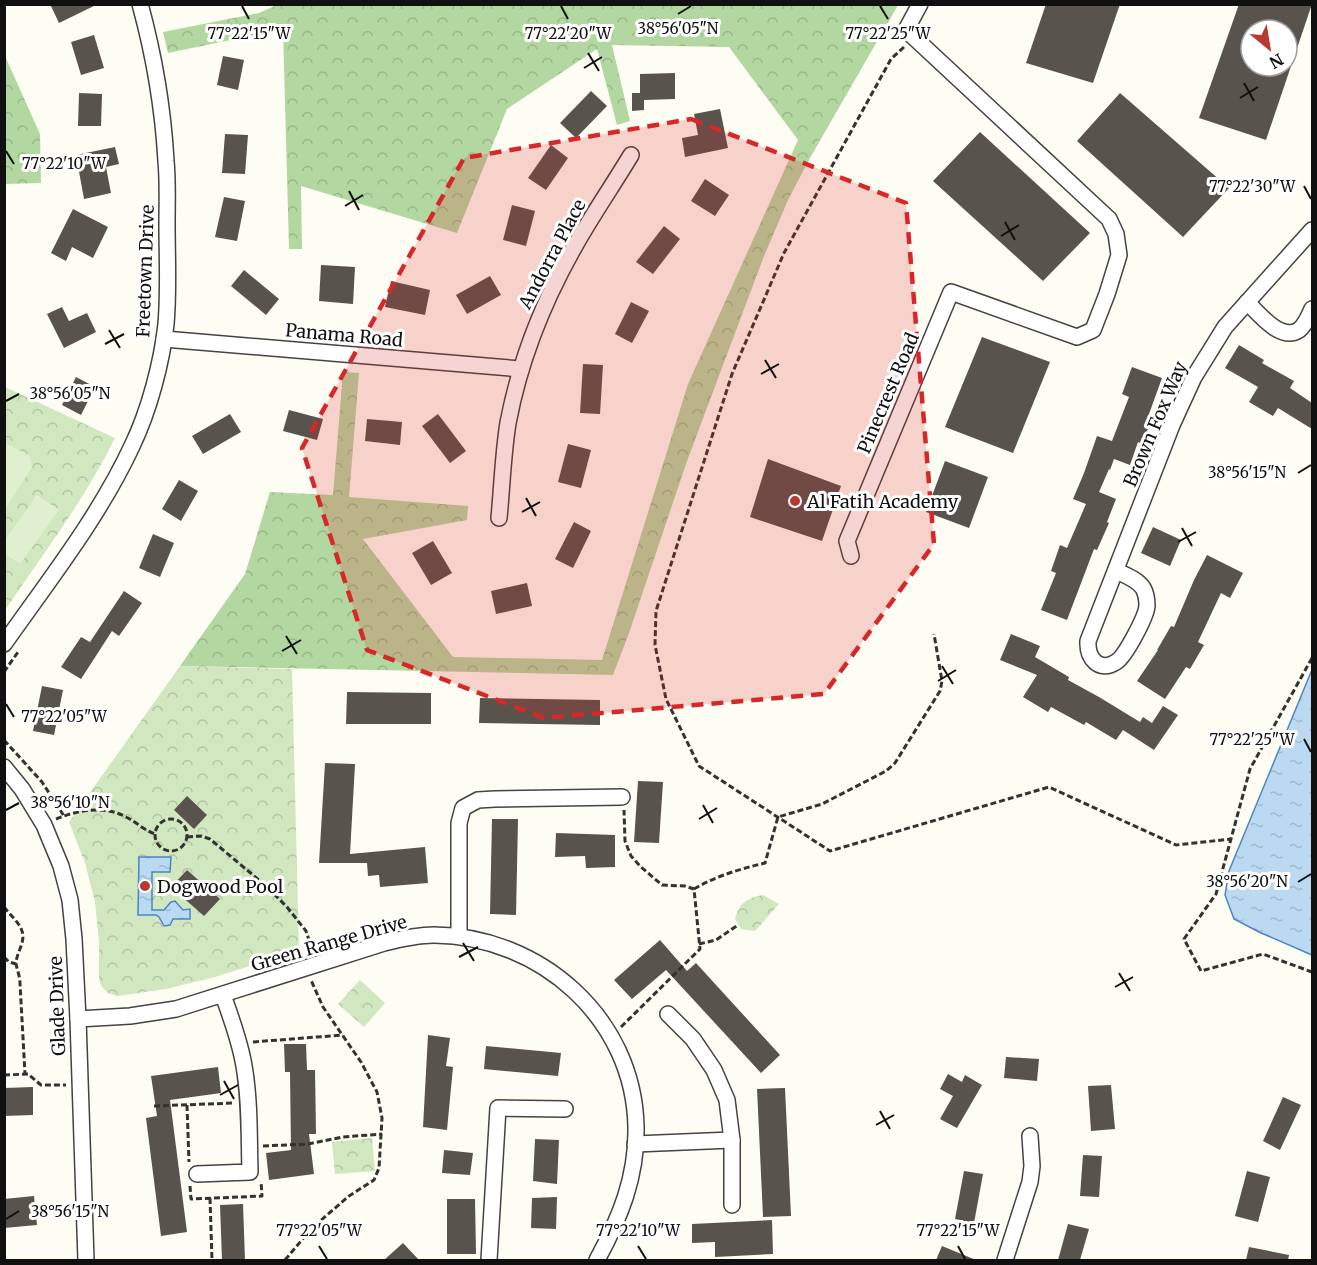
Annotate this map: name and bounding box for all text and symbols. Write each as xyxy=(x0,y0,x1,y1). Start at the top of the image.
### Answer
north arrow xyxy=(1239,18,1299,78)
text: 38°56'05"N xyxy=(638,19,719,38)
text: 77°22'15"W xyxy=(208,24,291,43)
text: 77°22'20"W xyxy=(525,24,612,43)
text: 77°22'25"W xyxy=(846,24,932,43)
text: N xyxy=(1266,49,1287,73)
text: 77°22'10"W xyxy=(22,154,107,173)
text: 77°22'30"W xyxy=(1209,177,1296,196)
street label: Andorra Place xyxy=(513,195,591,314)
street label: Freetown Drive xyxy=(131,204,159,338)
street label: Panama Road xyxy=(284,318,404,352)
street label: Pinecrest Road xyxy=(852,329,924,457)
street label: Brown Fox Way xyxy=(1118,357,1192,490)
text: 38°56'05"N xyxy=(30,384,111,403)
text: 38°56'15"N xyxy=(1208,463,1286,482)
place label: Al Fatih Academy xyxy=(806,490,959,513)
marker: Al Fatih Academy xyxy=(788,494,802,508)
text: 77°22'05"W xyxy=(21,707,108,726)
text: 77°22'25"W xyxy=(1210,730,1296,749)
text: 38°56'10"N xyxy=(30,793,110,812)
text: 38°56'20"N xyxy=(1206,872,1288,891)
place label: Dogwood Pool xyxy=(157,875,284,898)
marker: Dogwood Pool xyxy=(138,879,152,893)
street label: Green Range Drive xyxy=(249,910,409,976)
street label: Glade Drive xyxy=(44,956,70,1056)
text: 38°56'15"N xyxy=(31,1202,109,1221)
text: 77°22'05"W xyxy=(276,1221,363,1240)
text: 77°22'10"W xyxy=(596,1221,681,1240)
text: 77°22'15"W xyxy=(917,1221,1000,1240)

